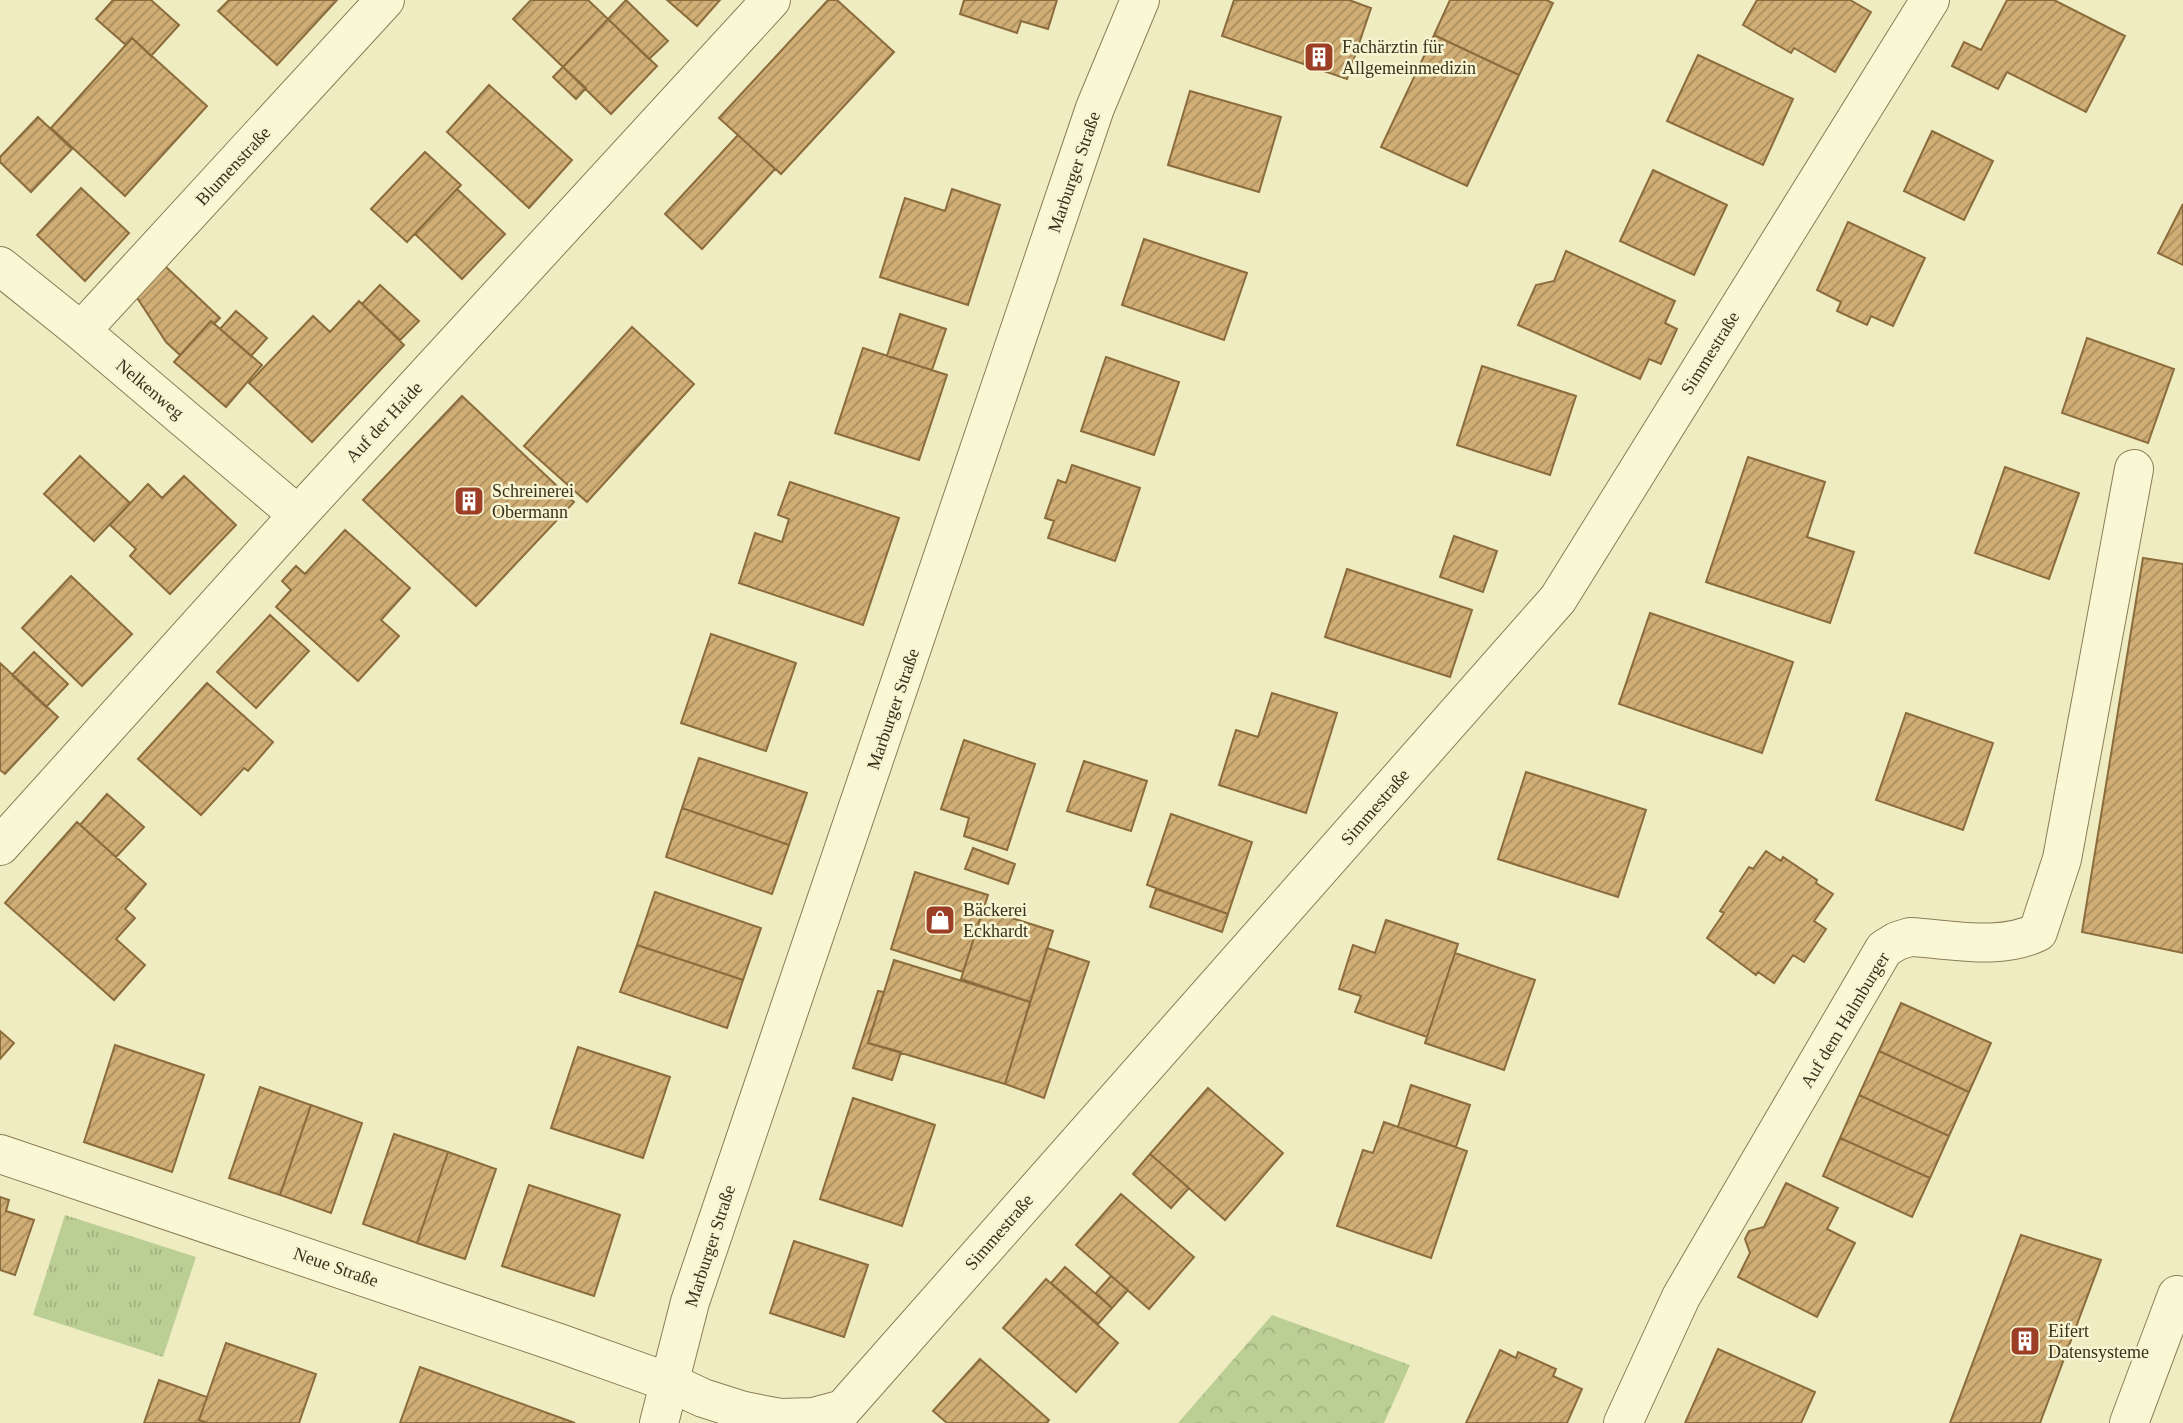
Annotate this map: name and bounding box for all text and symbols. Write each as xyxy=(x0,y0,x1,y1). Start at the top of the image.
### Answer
place label: Fachärztin für Allgemeinmedizin xyxy=(1342,37,1476,78)
building icon: Fachärztin für Allgemeinmedizin xyxy=(1302,40,1336,74)
street label: Marburger Straße xyxy=(1044,109,1104,235)
street label: Blumenstraße xyxy=(192,123,274,209)
street label: Simmestraße xyxy=(1677,308,1743,398)
street label: Nelkenweg xyxy=(112,355,188,423)
street label: Auf der Haide xyxy=(342,378,426,466)
place label: Schreinerei Obermann xyxy=(492,481,574,522)
building icon: Schreinerei Obermann xyxy=(452,484,486,518)
street label: Marburger Straße xyxy=(863,646,923,772)
street label: Simmestraße xyxy=(1337,765,1413,849)
place label: Bäckerei Eckhardt xyxy=(963,900,1028,941)
shop icon: Bäckerei Eckhardt xyxy=(923,903,957,937)
street label: Auf dem Halmburger xyxy=(1797,949,1893,1091)
street label: Marburger Straße xyxy=(681,1182,739,1310)
street label: Simmestraße xyxy=(961,1190,1037,1274)
street label: Neue Straße xyxy=(291,1243,381,1291)
place label: Eifert Datensysteme xyxy=(2048,1321,2149,1362)
building icon: Eifert Datensysteme xyxy=(2008,1324,2042,1358)

